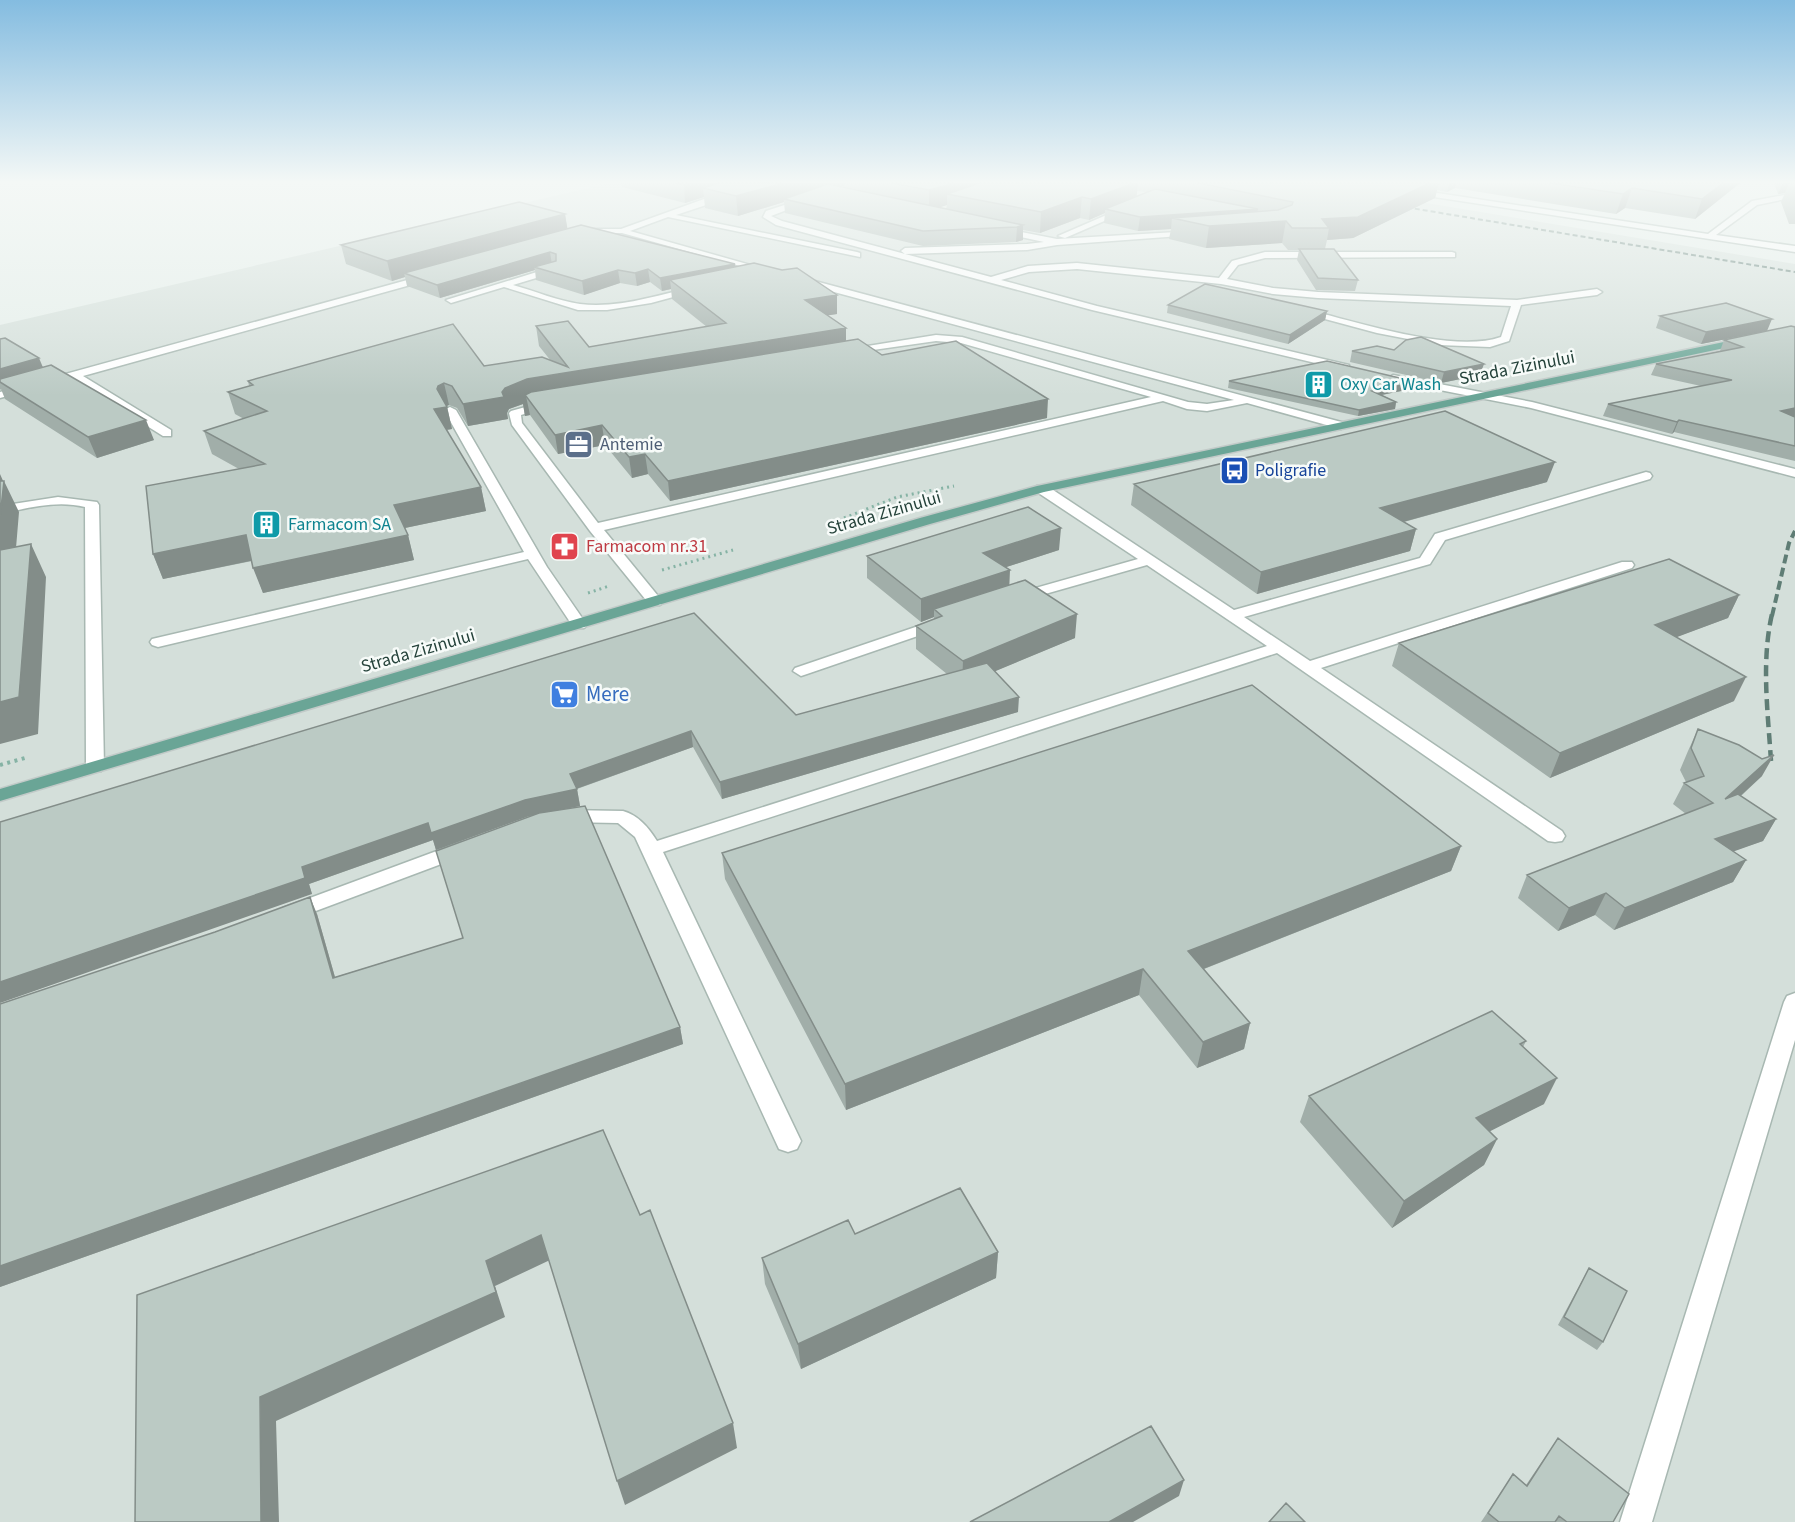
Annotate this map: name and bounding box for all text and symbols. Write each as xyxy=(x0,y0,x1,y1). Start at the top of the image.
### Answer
street label: Strada Zizinului xyxy=(1457,345,1577,391)
building icon: Oxy Car Wash xyxy=(1303,368,1335,400)
place label: Oxy Car Wash xyxy=(1340,372,1441,397)
office icon: Antemie xyxy=(563,428,595,460)
place label: Antemie xyxy=(600,432,663,457)
bus stop icon: Poligrafie xyxy=(1218,454,1250,486)
place label: Poligrafie xyxy=(1255,458,1326,483)
street label: Strada Zizinului xyxy=(824,485,944,541)
building icon: Farmacom SA xyxy=(251,508,283,540)
place label: Farmacom SA xyxy=(288,512,391,537)
pharmacy icon: Farmacom nr.31 xyxy=(549,530,581,562)
place label: Farmacom nr.31 xyxy=(586,534,707,559)
street label: Strada Zizinului xyxy=(358,623,478,679)
supermarket icon: Mere xyxy=(549,678,581,710)
place label: Mere xyxy=(586,679,629,709)

